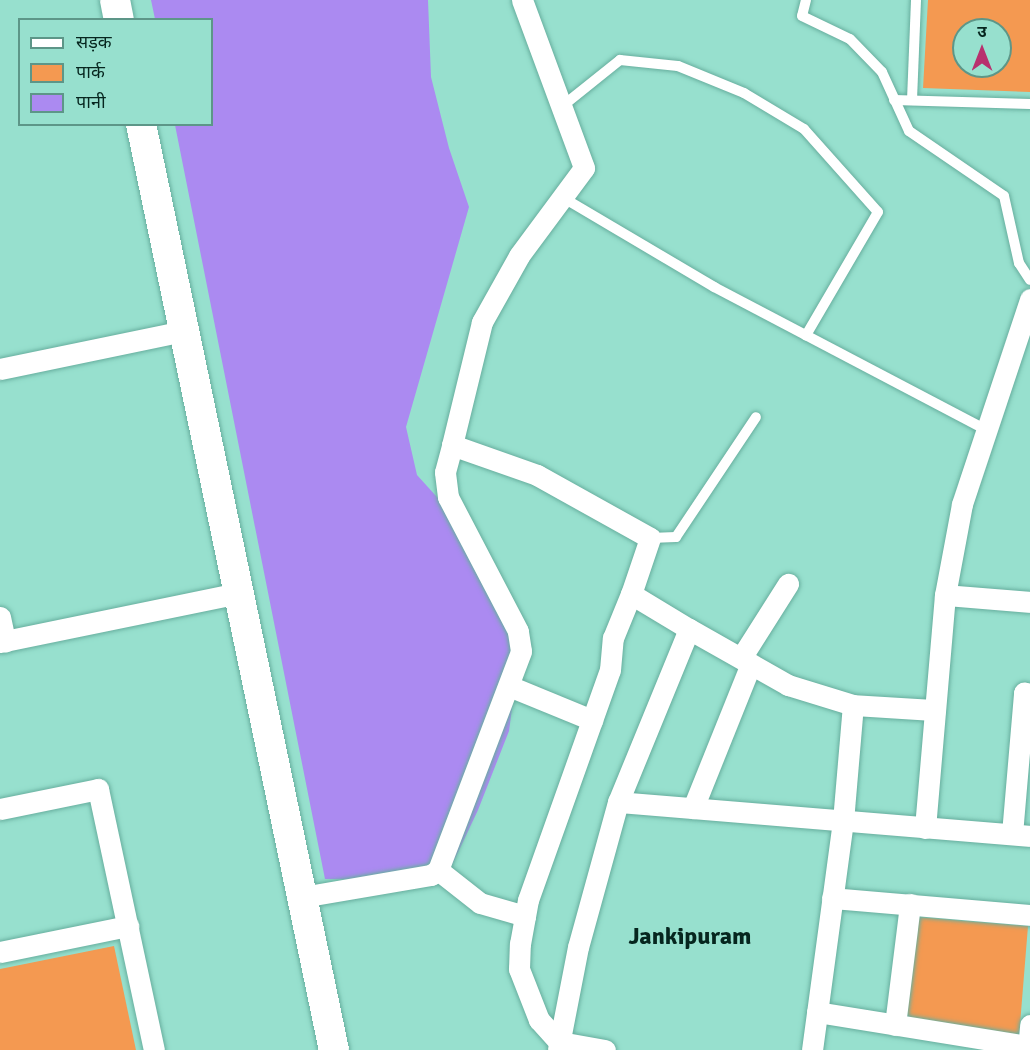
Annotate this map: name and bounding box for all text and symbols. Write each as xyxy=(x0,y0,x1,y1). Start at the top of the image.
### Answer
legend xyxy=(18,18,213,126)
north arrow xyxy=(952,18,1012,78)
text: उ xyxy=(977,22,987,42)
text: सड़क xyxy=(76,31,112,53)
text: पार्क xyxy=(76,61,105,83)
text: पानी xyxy=(76,91,106,113)
district label: Jankipuram xyxy=(629,923,751,951)

